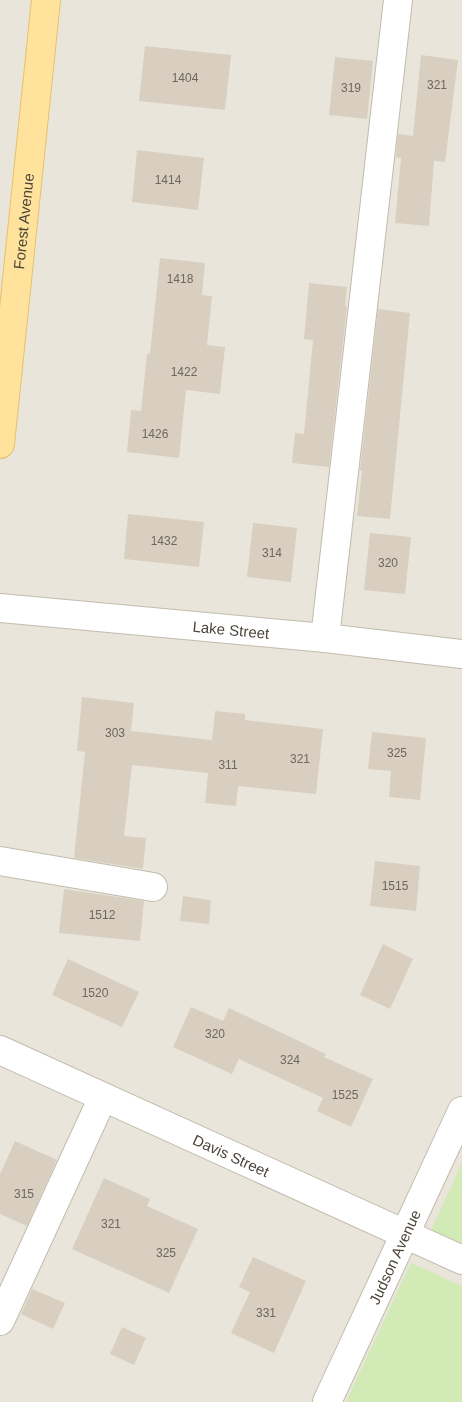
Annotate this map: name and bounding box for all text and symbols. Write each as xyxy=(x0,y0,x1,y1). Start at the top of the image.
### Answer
house number: 1404 xyxy=(172,71,199,85)
house number: 321 xyxy=(427,78,447,92)
house number: 319 xyxy=(341,81,361,95)
street label: Forest Avenue xyxy=(10,172,37,270)
house number: 1414 xyxy=(155,173,182,187)
house number: 1418 xyxy=(167,272,194,286)
house number: 1422 xyxy=(171,365,198,379)
house number: 1426 xyxy=(142,427,169,441)
house number: 1432 xyxy=(151,534,178,548)
house number: 314 xyxy=(262,546,282,560)
house number: 320 xyxy=(378,556,398,570)
street label: Lake Street xyxy=(192,617,271,641)
house number: 303 xyxy=(105,726,125,740)
house number: 325 xyxy=(387,746,407,760)
house number: 321 xyxy=(290,752,310,766)
house number: 311 xyxy=(218,758,238,772)
house number: 1515 xyxy=(382,879,409,893)
house number: 1512 xyxy=(89,908,116,922)
house number: 1520 xyxy=(82,986,109,1000)
house number: 320 xyxy=(205,1027,225,1041)
house number: 324 xyxy=(280,1053,300,1067)
house number: 1525 xyxy=(332,1088,359,1102)
street label: Davis Street xyxy=(191,1130,273,1180)
house number: 315 xyxy=(14,1187,34,1201)
street label: Judson Avenue xyxy=(365,1207,424,1307)
house number: 321 xyxy=(101,1217,121,1231)
house number: 325 xyxy=(156,1246,176,1260)
house number: 331 xyxy=(256,1306,276,1320)

